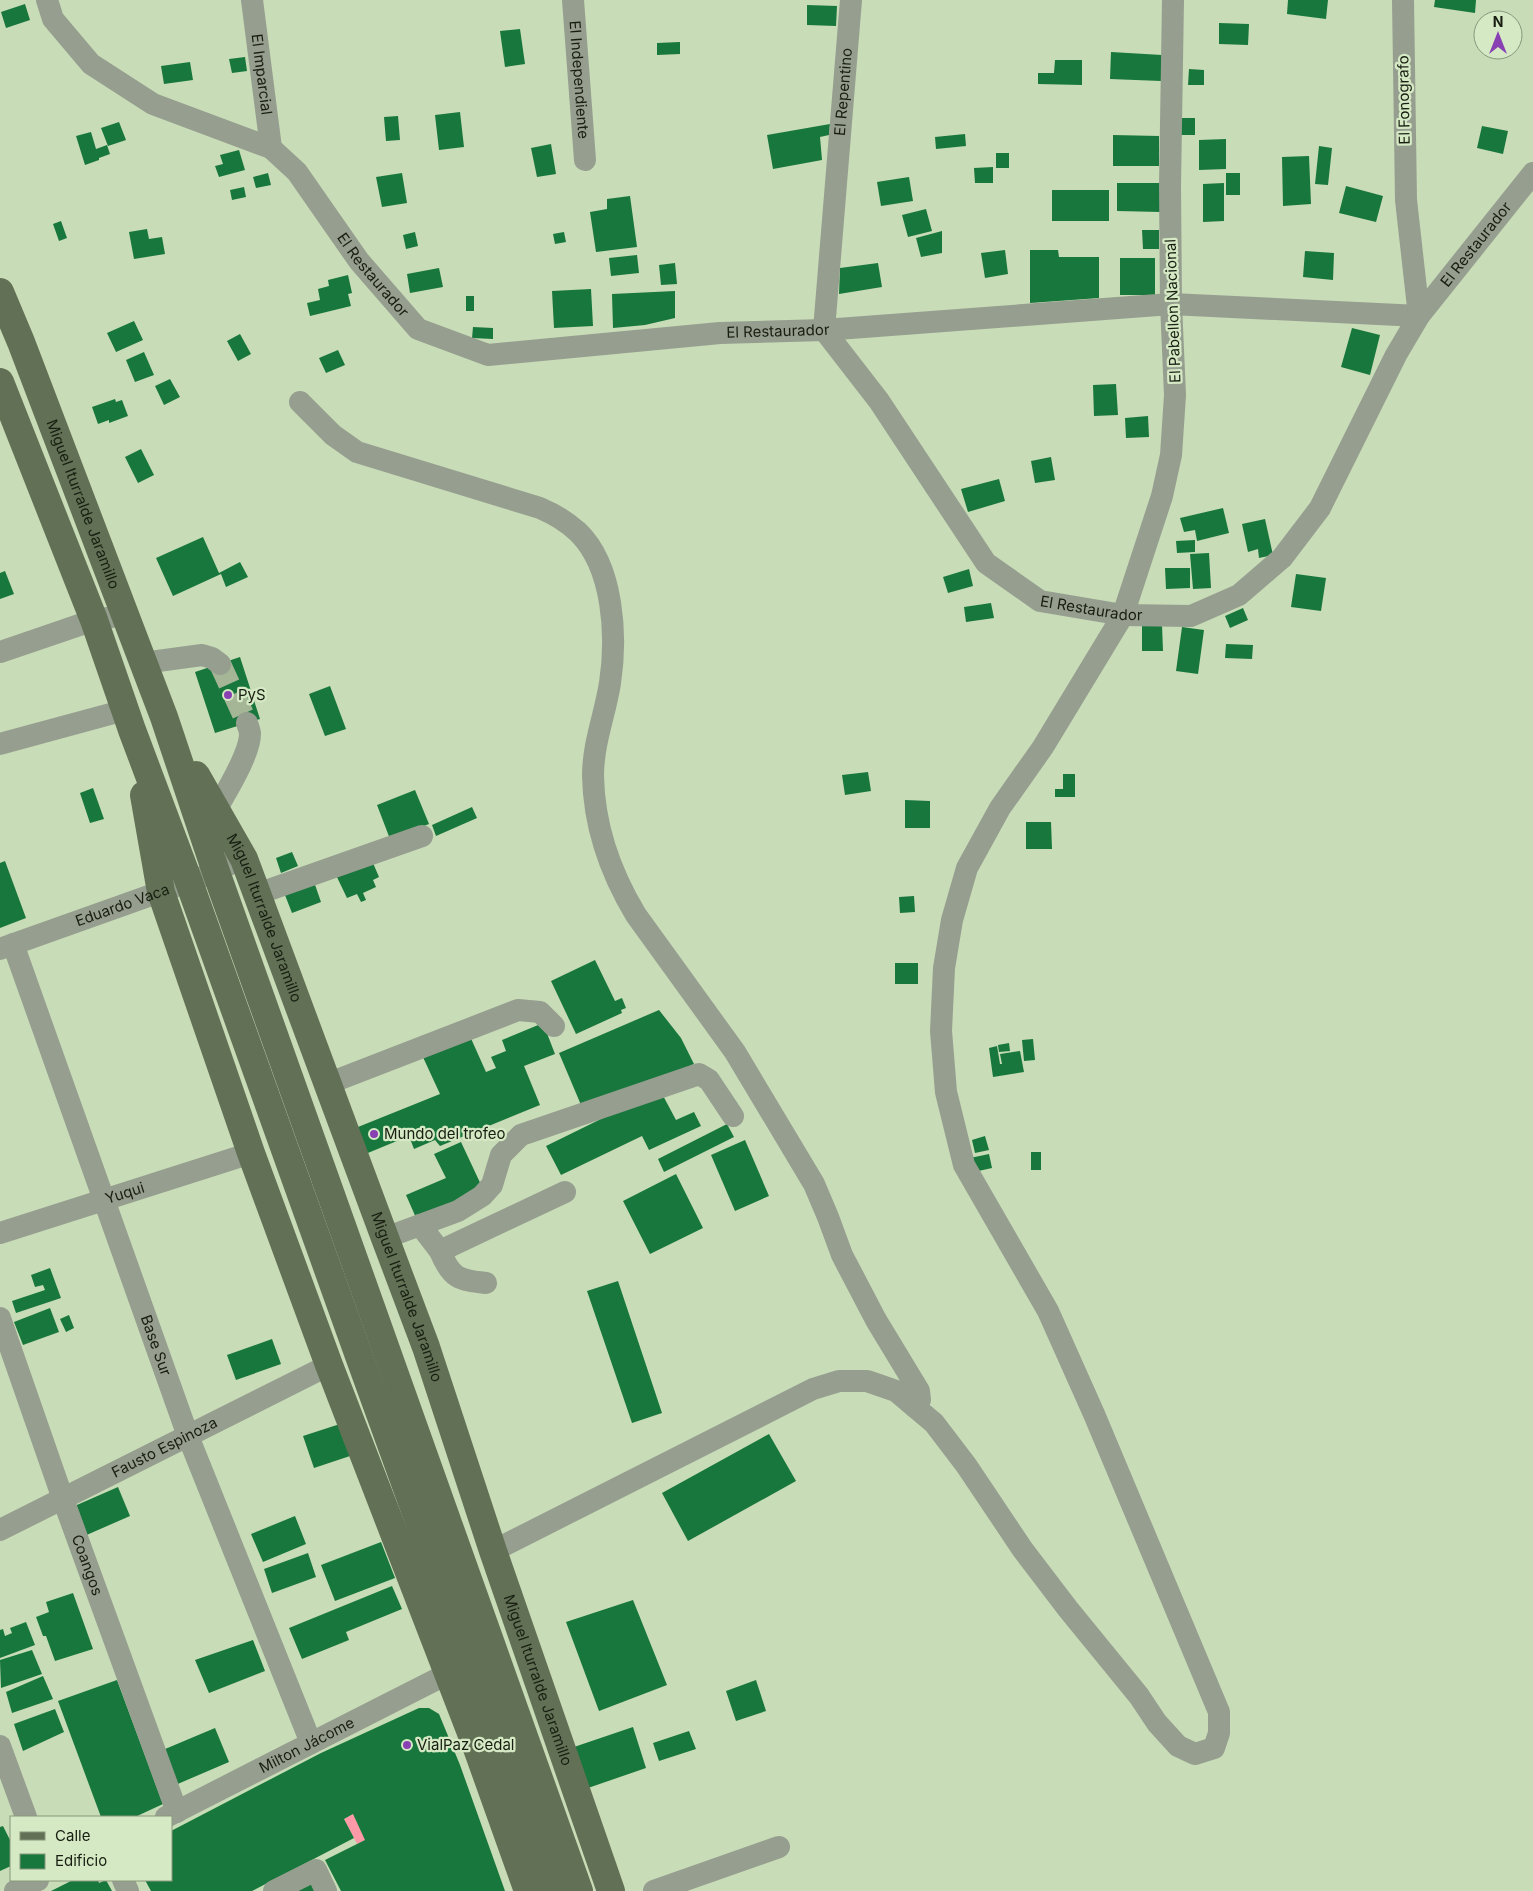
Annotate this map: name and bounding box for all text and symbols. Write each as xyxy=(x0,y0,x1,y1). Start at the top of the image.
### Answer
north arrow xyxy=(1473,10,1523,60)
text: N xyxy=(1493,13,1503,30)
street label: El Independiente xyxy=(566,20,593,140)
street label: El Imparcial xyxy=(247,33,277,116)
street label: El Repentino xyxy=(830,47,856,137)
street label: El Fonografo xyxy=(1393,55,1414,145)
street label: El Restaurador xyxy=(1436,198,1516,290)
street label: El Restaurador xyxy=(333,229,413,321)
street label: El Pabellon Nacional xyxy=(1160,239,1185,383)
street label: El Restaurador xyxy=(726,320,830,342)
street label: Miguel Iturralde Jaramillo xyxy=(42,417,124,592)
street label: El Restaurador xyxy=(1039,591,1143,624)
place label: PyS xyxy=(238,685,266,704)
marker: PyS xyxy=(222,689,234,701)
street label: Miguel Iturralde Jaramillo xyxy=(222,830,306,1005)
street label: Eduardo Vaca xyxy=(73,879,172,930)
place label: Mundo del trofeo xyxy=(384,1124,506,1143)
marker: Mundo del trofeo xyxy=(368,1128,380,1140)
street label: Yuqui xyxy=(103,1178,147,1208)
street label: Miguel Iturralde Jaramillo xyxy=(367,1209,447,1384)
street label: Base Sur xyxy=(137,1312,176,1379)
street label: Fausto Espinoza xyxy=(108,1413,220,1482)
street label: Coangos xyxy=(68,1532,107,1598)
street label: Miguel Iturralde Jaramillo xyxy=(500,1592,577,1768)
street label: Milton Jácome xyxy=(256,1713,357,1777)
place label: VialPaz Cedal xyxy=(417,1735,515,1754)
marker: VialPaz Cedal xyxy=(401,1739,413,1751)
legend xyxy=(10,1816,172,1881)
text: Calle xyxy=(55,1826,90,1845)
text: Edificio xyxy=(55,1851,107,1870)

